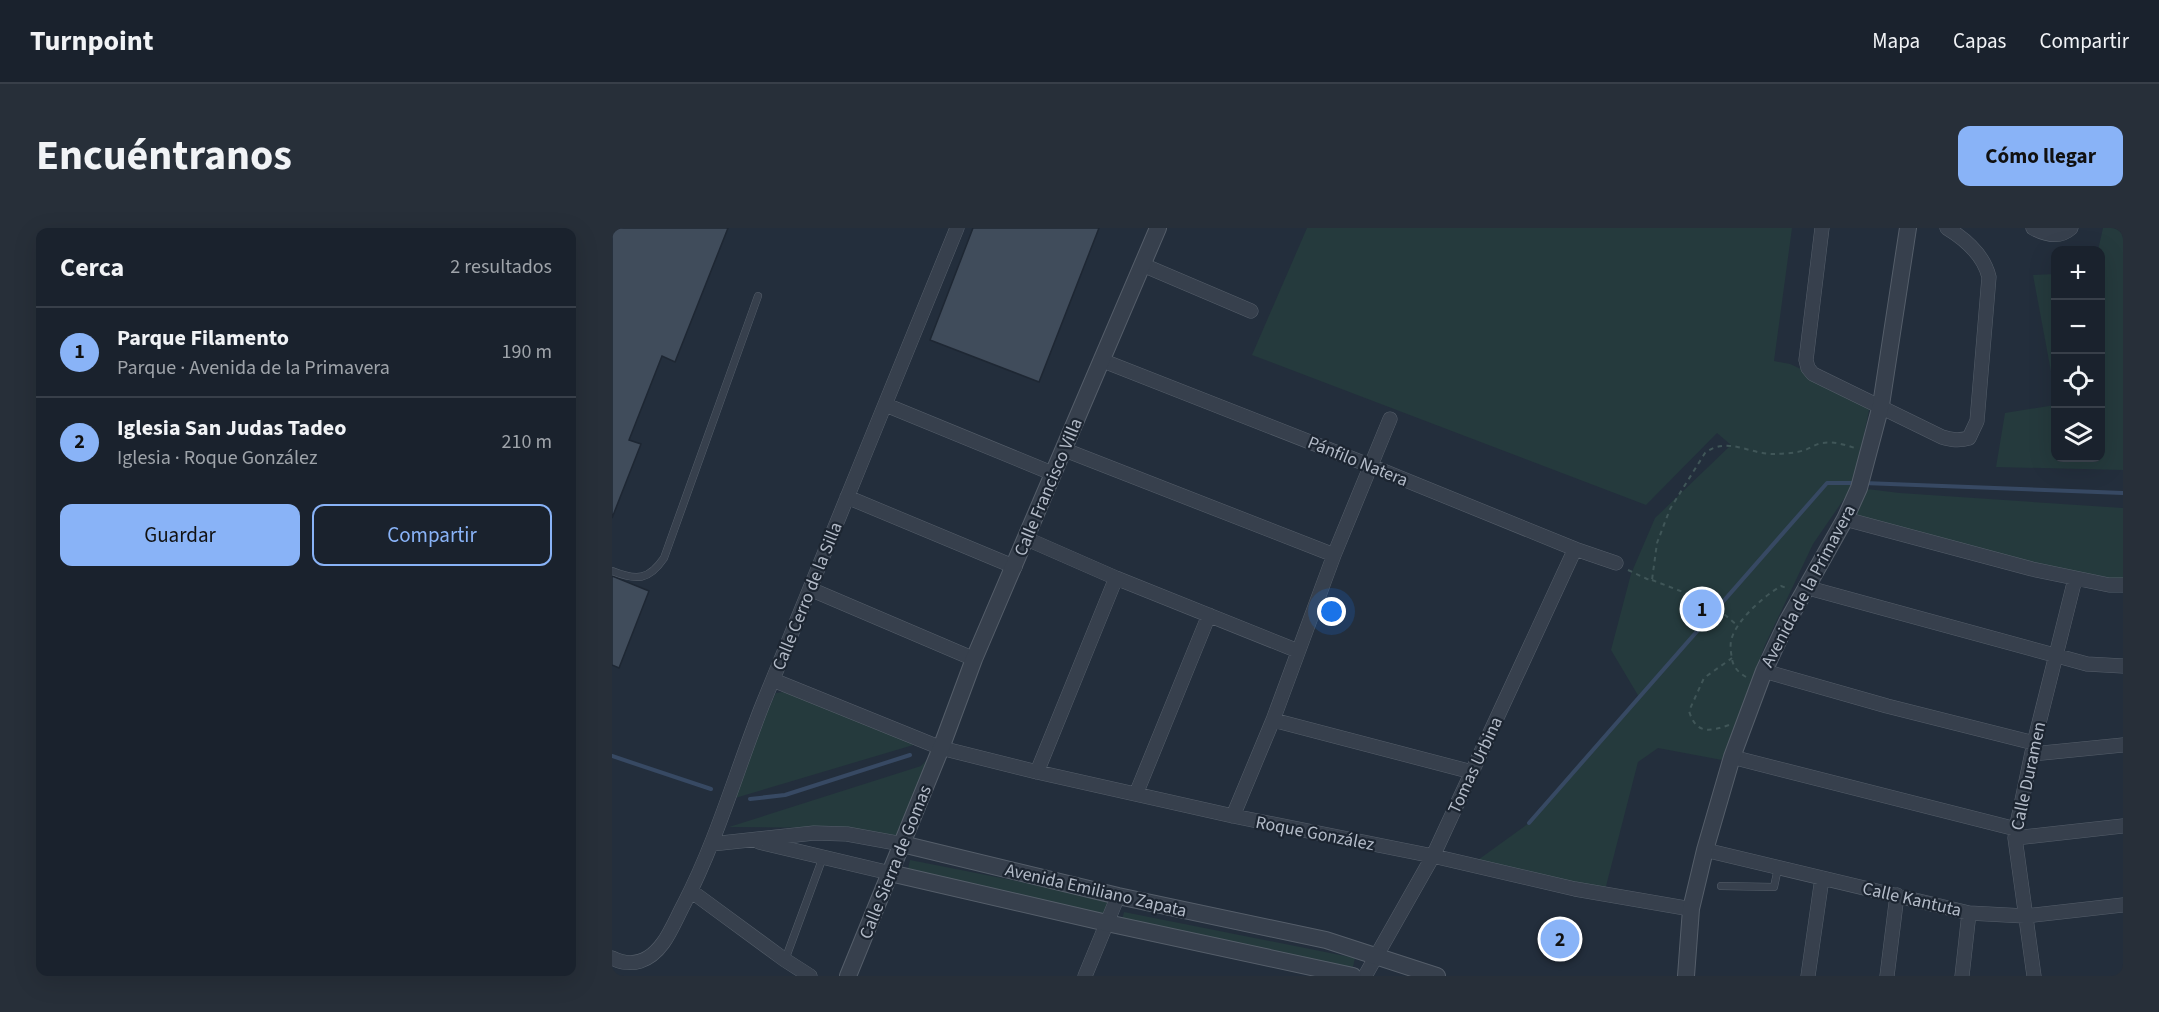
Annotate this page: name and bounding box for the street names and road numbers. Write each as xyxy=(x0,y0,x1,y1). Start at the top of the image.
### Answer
street label: Calle Francisco Villa xyxy=(1008,414,1089,560)
street label: Pánfilo Natera xyxy=(1304,430,1412,493)
street label: Avenida de la Primavera xyxy=(1755,501,1862,672)
street label: Calle Cerro de la Silla xyxy=(766,518,849,674)
street label: Tomas Urbina xyxy=(1442,713,1509,818)
street label: Calle Duramen xyxy=(2005,719,2052,833)
street label: Calle Sierra de Gomas xyxy=(853,782,938,943)
street label: Roque González xyxy=(1253,810,1377,857)
street label: Avenida Emiliano Zapata xyxy=(1003,857,1189,924)
street label: Calle Kantuta xyxy=(1860,876,1964,923)

